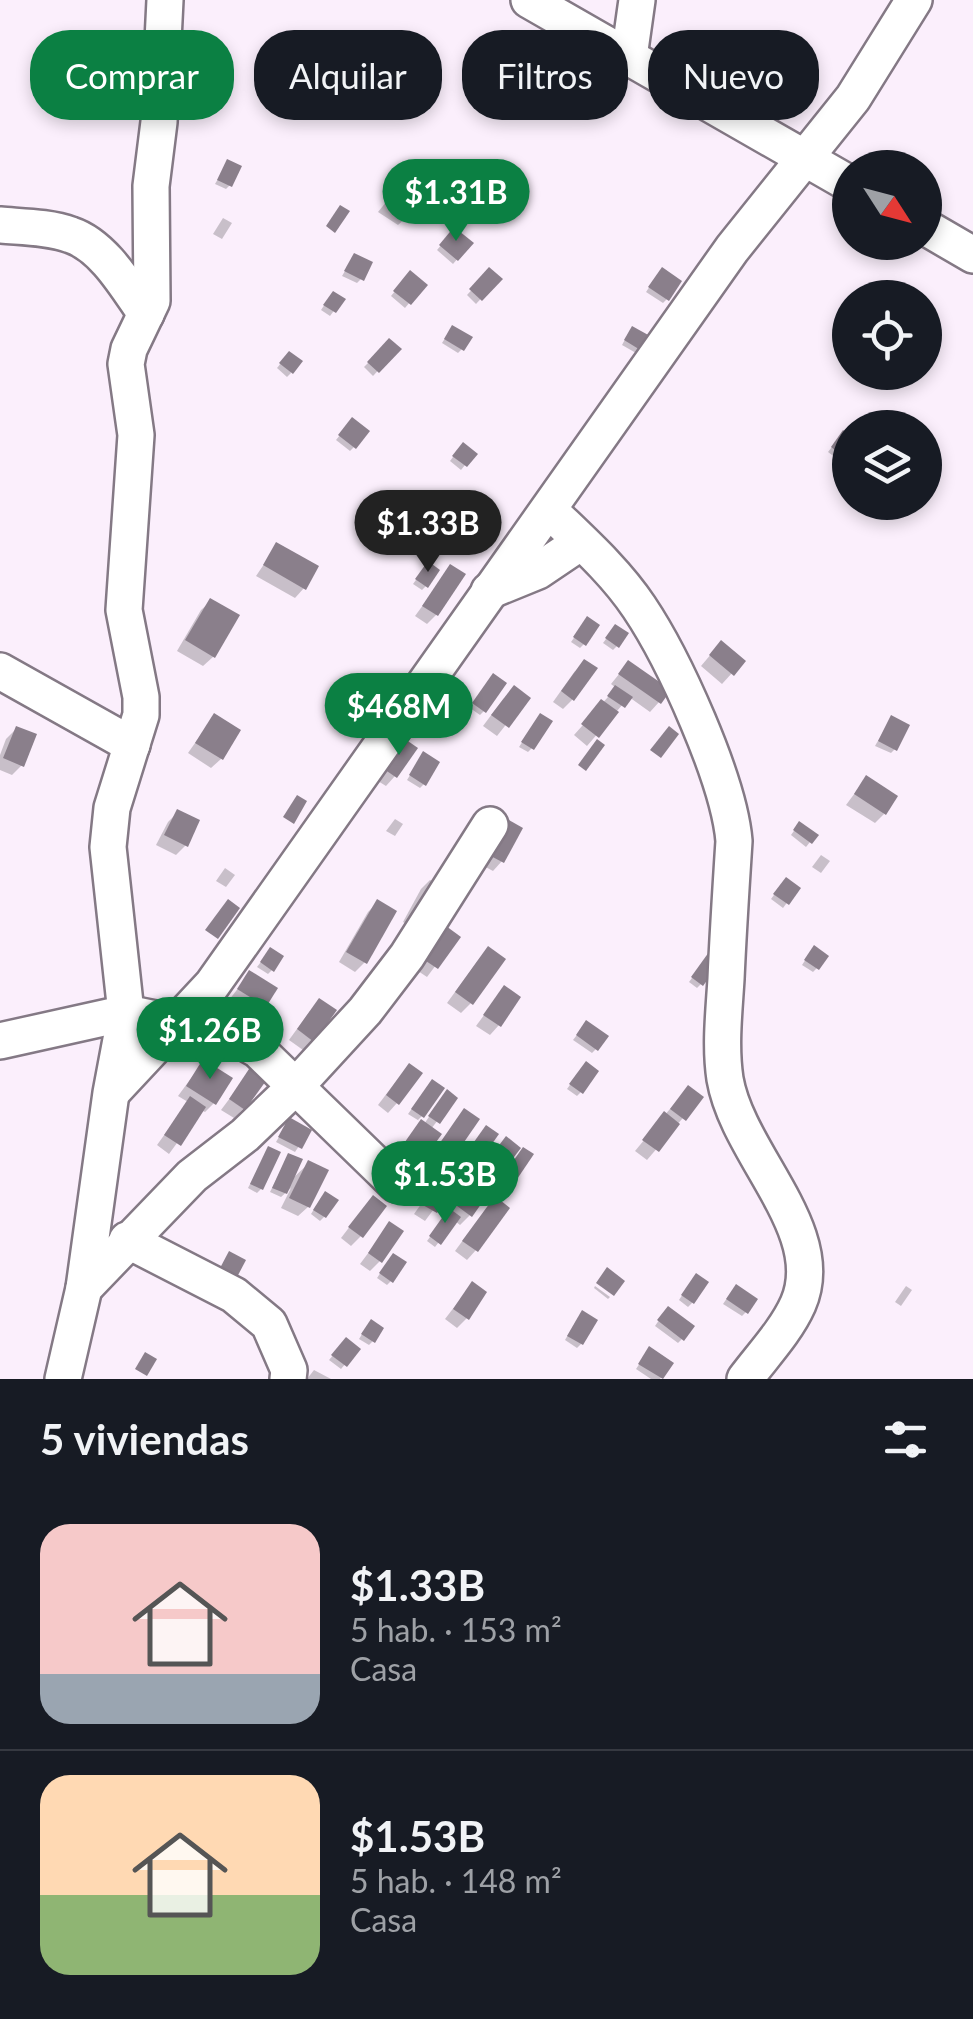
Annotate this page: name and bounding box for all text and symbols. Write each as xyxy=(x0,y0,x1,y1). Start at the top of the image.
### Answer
chip: Comprar xyxy=(30,30,234,120)
chip: Alquilar xyxy=(254,30,442,120)
chip: Filtros xyxy=(462,30,628,120)
chip: Nuevo xyxy=(648,30,819,120)
north arrow xyxy=(832,150,942,260)
map controls xyxy=(832,150,942,520)
pin: $1.31B xyxy=(375,159,537,244)
text: $1.31B xyxy=(405,172,507,211)
button: locate xyxy=(832,280,942,390)
button: layers xyxy=(832,410,942,520)
pin: $1.33B xyxy=(347,490,509,575)
text: $1.33B xyxy=(377,503,479,542)
pin: $468M xyxy=(329,673,469,758)
text: $468M xyxy=(347,686,451,725)
pin: $1.26B xyxy=(129,997,291,1082)
text: $1.26B xyxy=(159,1010,261,1049)
pin: $1.53B xyxy=(364,1141,526,1226)
text: $1.53B xyxy=(394,1154,496,1193)
icon: filters xyxy=(878,1412,933,1467)
text: 5 viviendas xyxy=(40,1414,249,1464)
text: $1.33B xyxy=(350,1560,485,1610)
icon: home xyxy=(120,1564,240,1684)
text: 5 hab. · 153 m² xyxy=(350,1610,562,1649)
text: Casa xyxy=(350,1649,417,1688)
text: $1.53B xyxy=(350,1811,485,1861)
icon: home xyxy=(120,1815,240,1935)
text: 5 hab. · 148 m² xyxy=(350,1861,562,1900)
text: Casa xyxy=(350,1900,417,1939)

